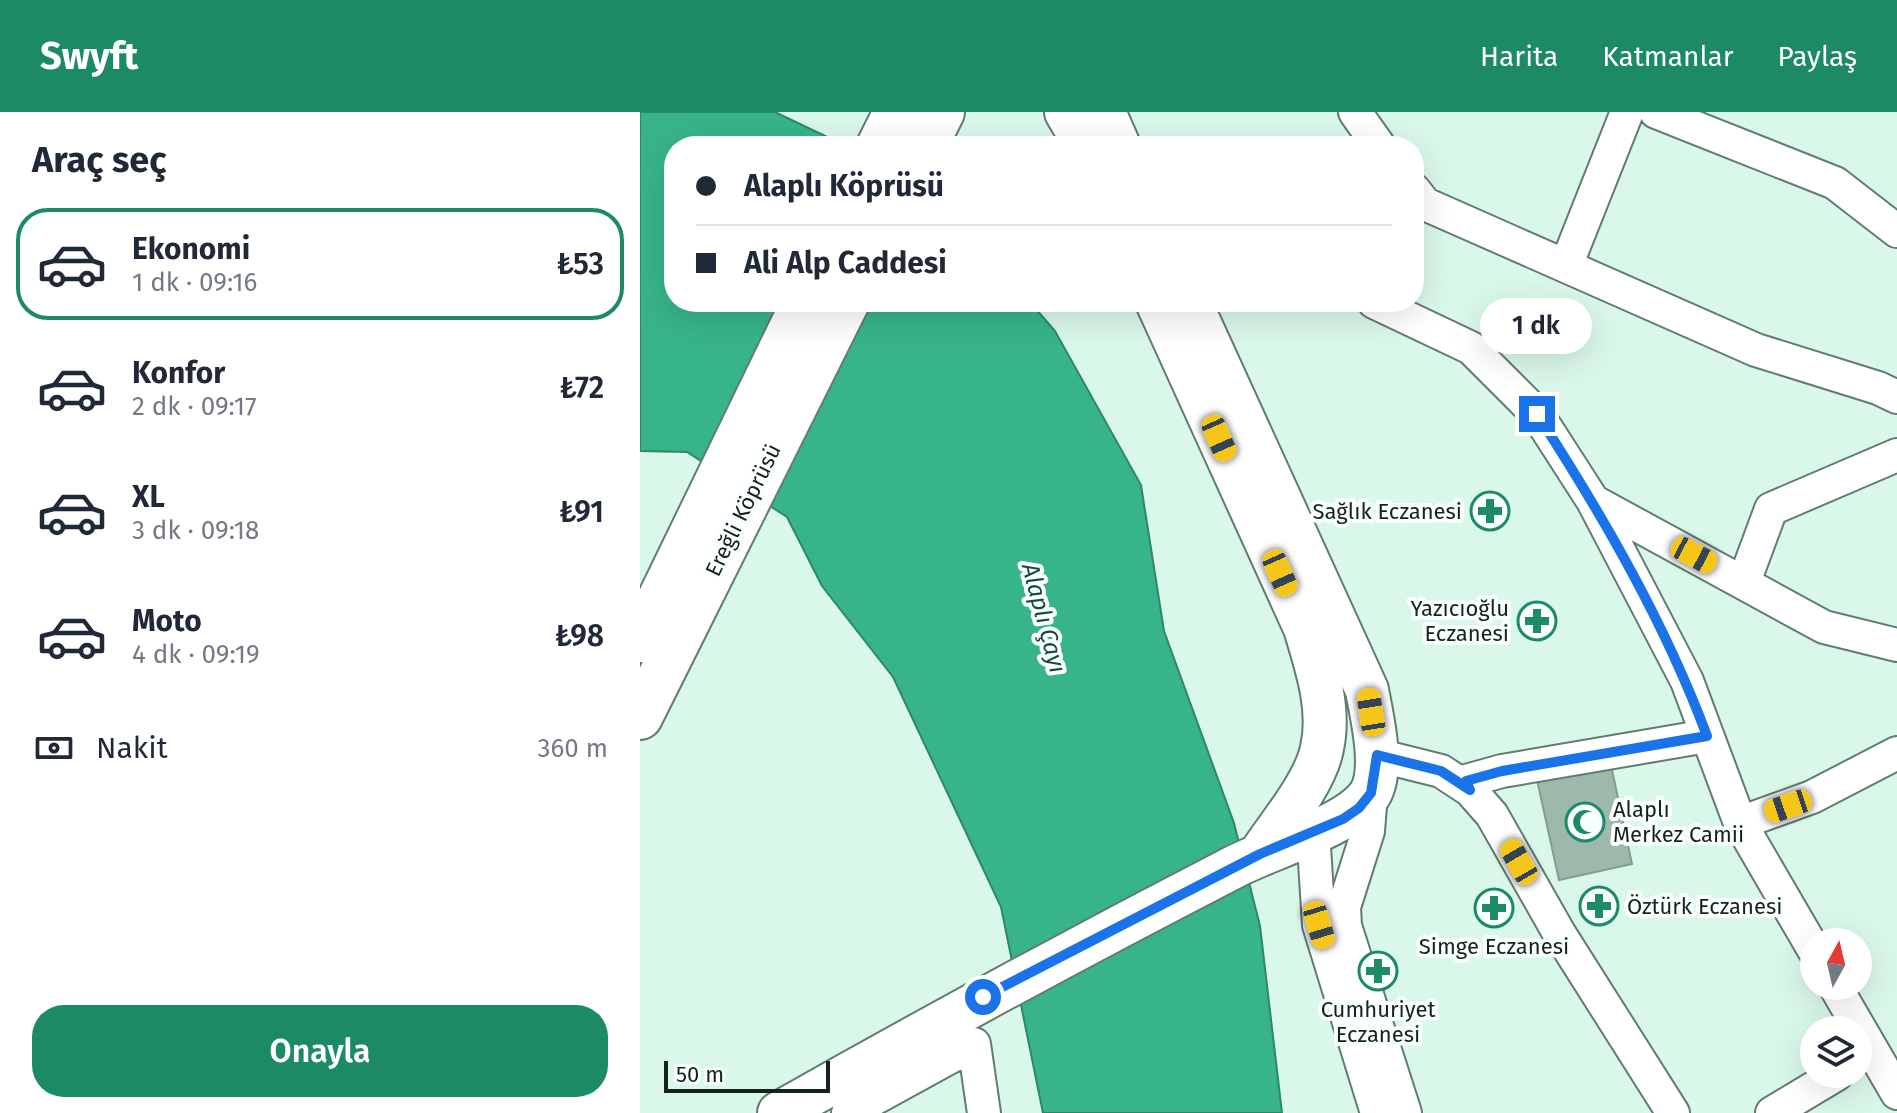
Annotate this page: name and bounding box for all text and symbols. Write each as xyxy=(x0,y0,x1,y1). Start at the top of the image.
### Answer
text: Swyft xyxy=(40,33,138,79)
text: Harita xyxy=(1480,40,1558,73)
text: Katmanlar xyxy=(1602,40,1734,73)
text: Paylaş xyxy=(1778,40,1857,73)
text: Araç seç xyxy=(32,138,166,182)
text: Alaplı Köprüsü xyxy=(744,168,944,204)
icon: car xyxy=(36,228,108,300)
text: Ekonomi xyxy=(132,231,250,267)
text: Ali Alp Caddesi xyxy=(744,245,947,281)
text: ₺53 xyxy=(557,246,604,282)
text: 1 dk · 09:16 xyxy=(132,267,257,298)
callout: 1 dk xyxy=(1481,298,1593,354)
text: 1 dk xyxy=(1512,310,1560,341)
icon: car xyxy=(36,352,108,424)
text: Konfor xyxy=(132,355,225,391)
text: ₺72 xyxy=(560,370,604,406)
text: 2 dk · 09:17 xyxy=(132,391,257,422)
route end xyxy=(1519,396,1555,432)
car xyxy=(1198,411,1240,465)
street label: Ereğli Köprüsü xyxy=(699,439,787,581)
icon: car xyxy=(36,476,108,548)
text: XL xyxy=(132,479,165,515)
pharmacy icon: Sağlık Eczanesi xyxy=(1469,490,1511,532)
text: ₺91 xyxy=(559,494,604,530)
place label: Sağlık Eczanesi xyxy=(1313,498,1462,525)
text: 3 dk · 09:18 xyxy=(132,515,259,546)
car xyxy=(1667,533,1721,577)
car xyxy=(1259,546,1301,600)
water label: Alaplı Çayı xyxy=(1016,559,1072,676)
place label: Yazıcıoğlu Eczanesi xyxy=(1411,595,1509,647)
icon: car xyxy=(36,600,108,672)
pharmacy icon: Yazıcıoğlu Eczanesi xyxy=(1516,600,1558,642)
text: Moto xyxy=(132,603,202,639)
text: ₺98 xyxy=(555,618,604,654)
text: 4 dk · 09:19 xyxy=(132,639,260,670)
car xyxy=(1355,686,1387,738)
icon: cash xyxy=(32,726,76,770)
text: Nakit xyxy=(96,730,167,766)
text: 360 m xyxy=(537,733,608,764)
car xyxy=(1761,787,1815,825)
place label: Alaplı Merkez Camii xyxy=(1613,796,1744,848)
mosque icon: Alaplı Merkez Camii xyxy=(1564,801,1606,843)
car xyxy=(1497,835,1541,889)
pharmacy icon: Öztürk Eczanesi xyxy=(1578,885,1620,927)
pharmacy icon: Simge Eczanesi xyxy=(1473,887,1515,929)
place label: Öztürk Eczanesi xyxy=(1627,893,1782,920)
car xyxy=(1301,899,1337,951)
north arrow xyxy=(1800,928,1872,1000)
map controls xyxy=(1800,928,1872,1088)
place label: Simge Eczanesi xyxy=(1419,933,1569,960)
pharmacy icon: Cumhuriyet Eczanesi xyxy=(1357,950,1399,992)
route start xyxy=(965,979,1001,1015)
place label: Cumhuriyet Eczanesi xyxy=(1321,996,1435,1048)
button: Onayla xyxy=(32,1005,608,1097)
button: layers xyxy=(1800,1016,1872,1088)
scale bar xyxy=(664,1057,830,1093)
text: 50 m xyxy=(676,1061,724,1088)

